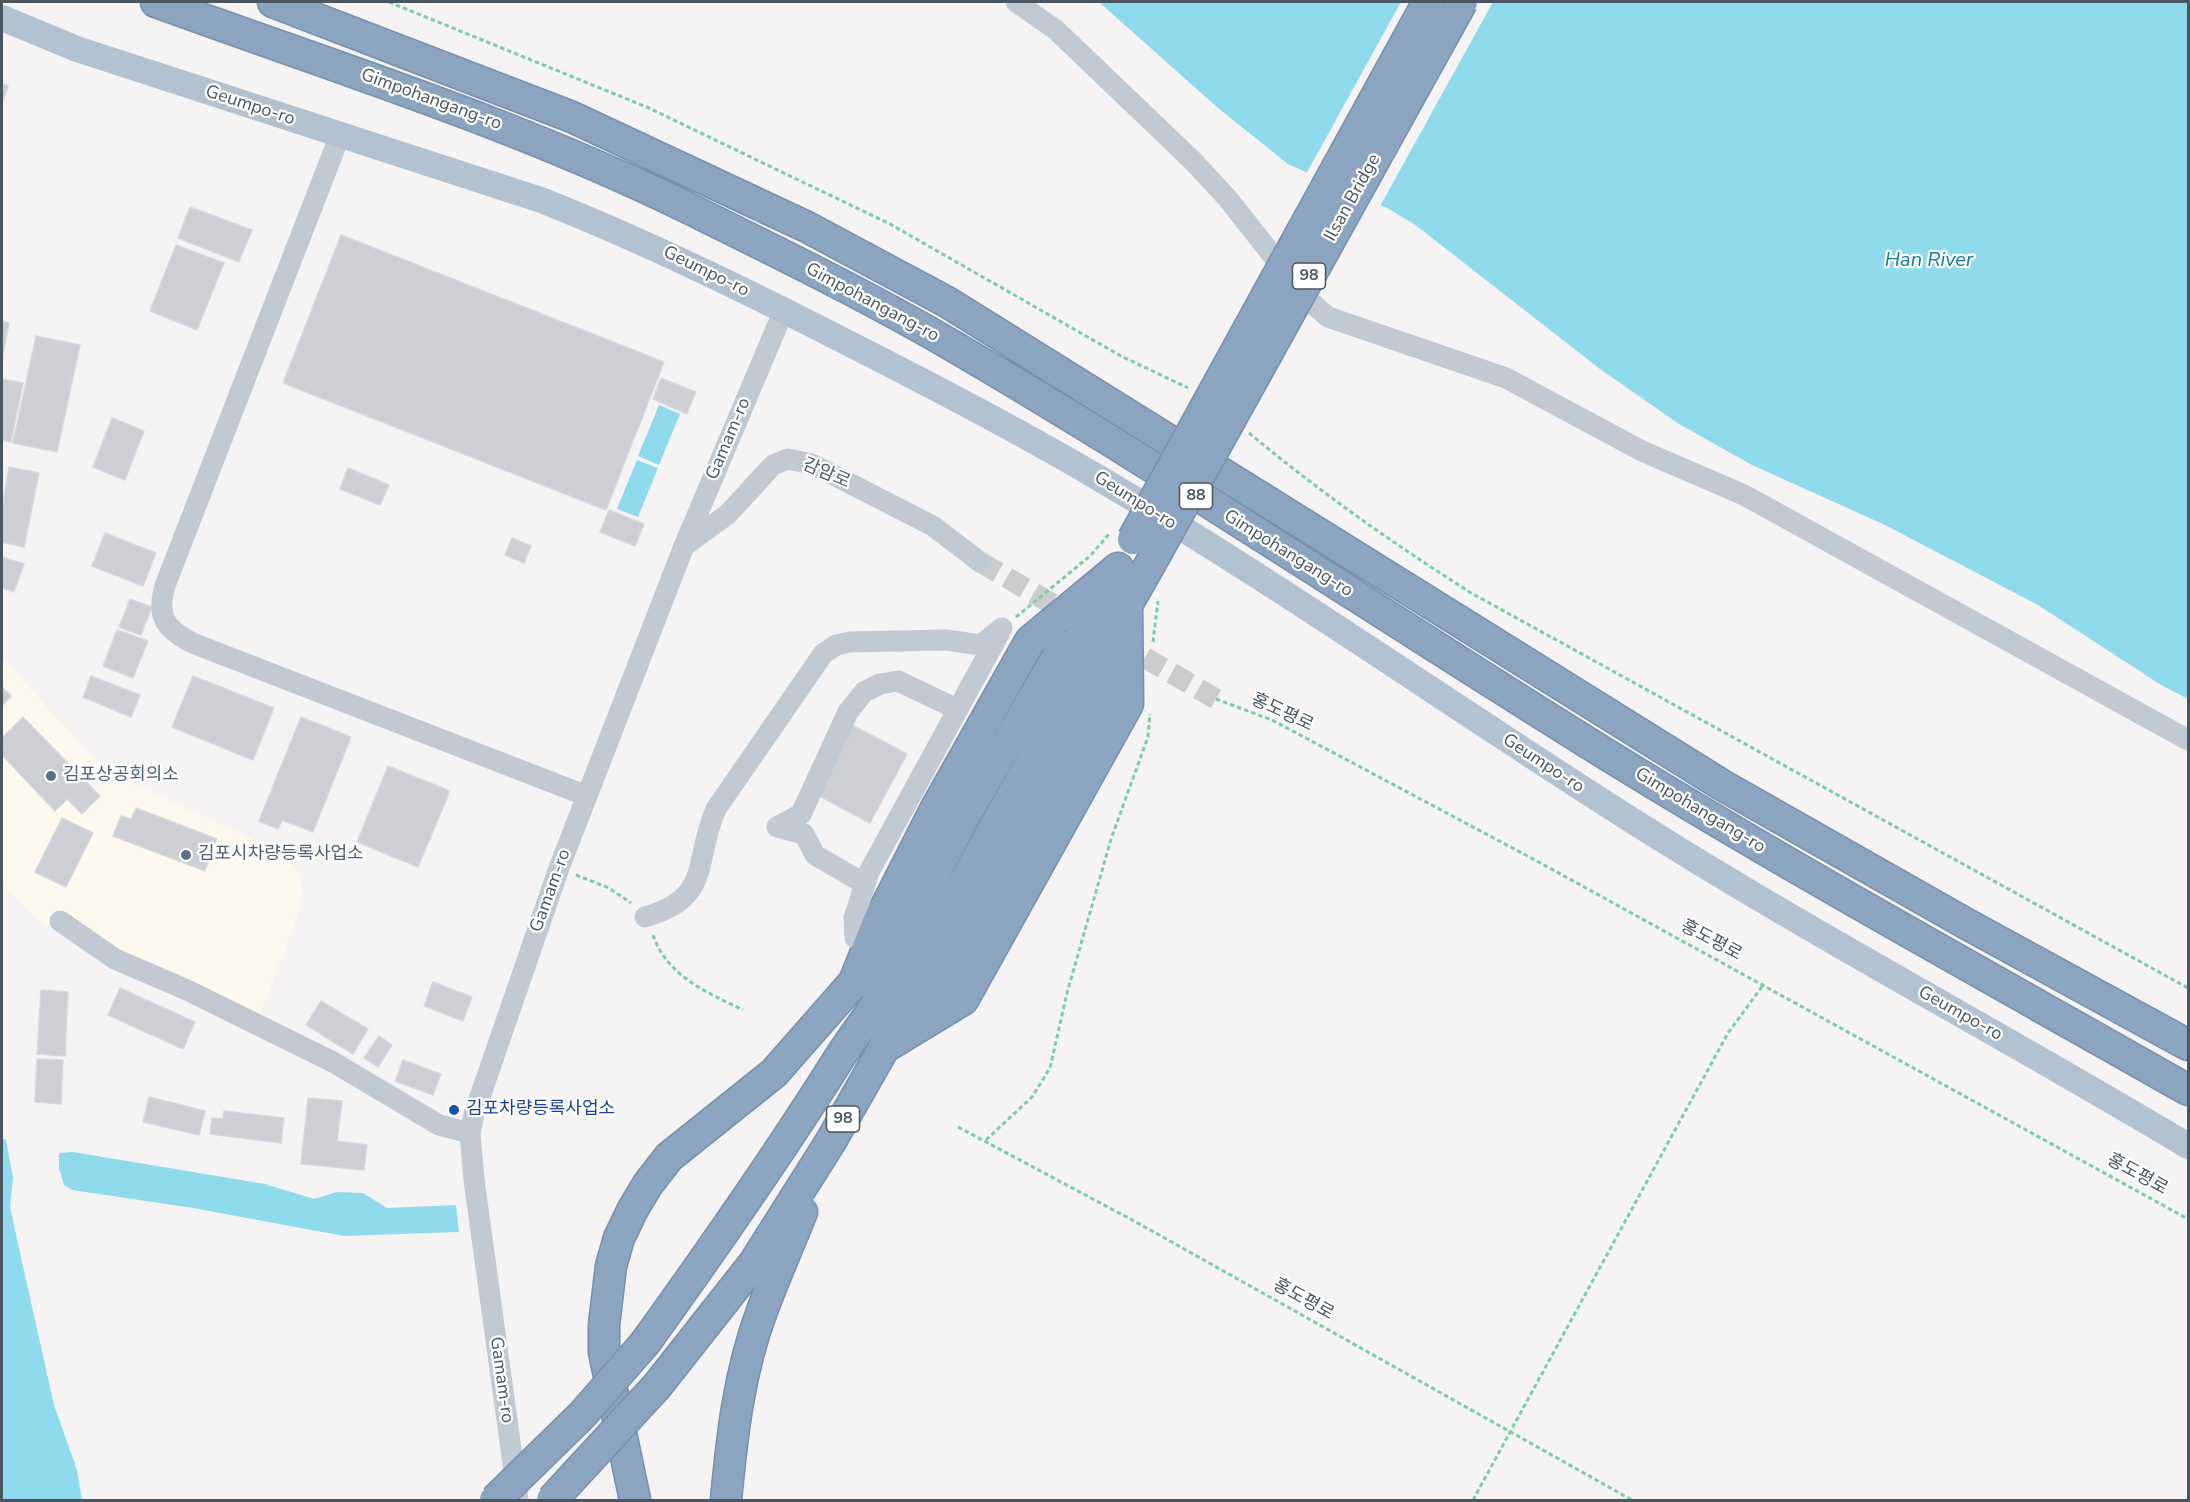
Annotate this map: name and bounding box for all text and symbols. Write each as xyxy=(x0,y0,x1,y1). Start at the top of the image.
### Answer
street label: Gimpohangang-ro xyxy=(358,65,504,135)
street label: Geumpo-ro xyxy=(202,81,298,131)
street label: Ilsan Bridge xyxy=(1320,151,1386,245)
street label: Geumpo-ro xyxy=(660,242,752,302)
water label: Han River xyxy=(1885,249,1973,273)
street label: Gimpohangang-ro xyxy=(802,259,942,347)
road number: 98 xyxy=(1292,263,1326,289)
street label: Gamam-ro xyxy=(702,395,756,483)
street label: 감암로 xyxy=(799,454,853,494)
street label: Geumpo-ro xyxy=(1090,467,1180,535)
road number: 88 xyxy=(1180,483,1212,509)
street label: Gimpohangang-ro xyxy=(1220,506,1356,602)
street label: 홍도평로 xyxy=(1247,689,1317,737)
street label: Geumpo-ro xyxy=(1498,730,1588,798)
street label: Gimpohangang-ro xyxy=(1631,764,1769,858)
place label: 김포상공회의소 xyxy=(63,765,179,787)
marker: 김포상공회의소 xyxy=(44,769,58,783)
place label: 김포시차량등록사업소 xyxy=(198,844,364,866)
street label: Gamam-ro xyxy=(526,846,576,936)
marker: 김포시차량등록사업소 xyxy=(179,848,193,862)
street label: 홍도평로 xyxy=(1677,916,1745,966)
street label: Geumpo-ro xyxy=(1914,982,2006,1046)
place label: 김포차량등록사업소 xyxy=(466,1099,615,1121)
marker: 김포차량등록사업소 xyxy=(447,1103,461,1117)
road number: 98 xyxy=(826,1106,860,1132)
street label: 홍도평로 xyxy=(2103,1149,2171,1201)
street label: 홍도평로 xyxy=(1269,1274,1337,1326)
street label: Gamam-ro xyxy=(484,1335,518,1425)

